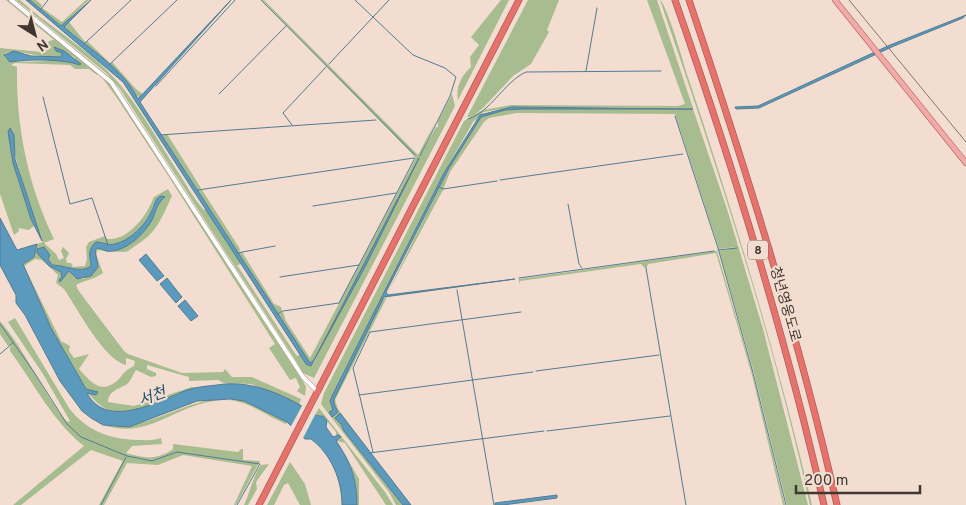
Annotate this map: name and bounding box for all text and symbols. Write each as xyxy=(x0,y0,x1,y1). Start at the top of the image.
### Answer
north arrow xyxy=(10,10,60,60)
text: N xyxy=(33,34,51,54)
road number: 8 xyxy=(748,240,768,260)
street label: 청년영웅도로 xyxy=(766,265,803,344)
water label: 서천 xyxy=(136,383,171,411)
scale bar xyxy=(796,462,920,494)
text: 200 m xyxy=(804,472,849,491)

